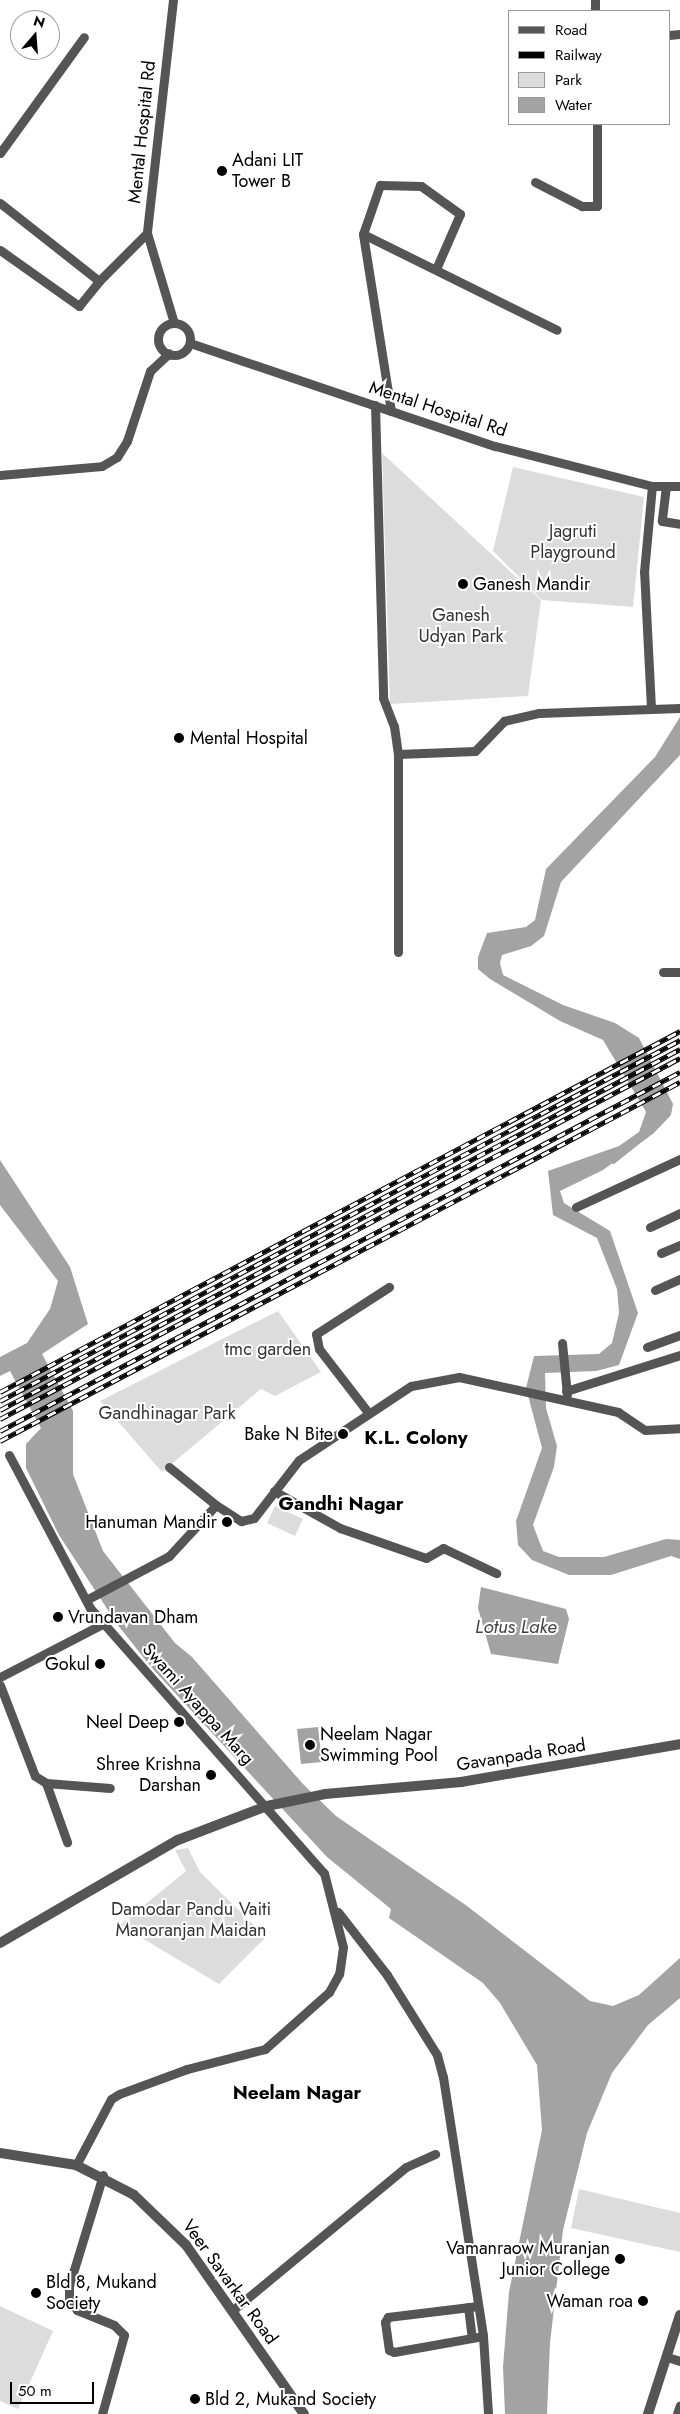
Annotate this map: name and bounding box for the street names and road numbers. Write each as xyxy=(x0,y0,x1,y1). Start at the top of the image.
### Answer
street label: Mental Hospital Rd xyxy=(124,59,160,205)
street label: Mental Hospital Rd xyxy=(366,377,510,441)
street label: Swami Ayappa Marg xyxy=(138,1639,258,1769)
street label: Gavanpada Road xyxy=(455,1734,587,1776)
street label: Veer Savarkar Road xyxy=(178,2215,282,2349)

